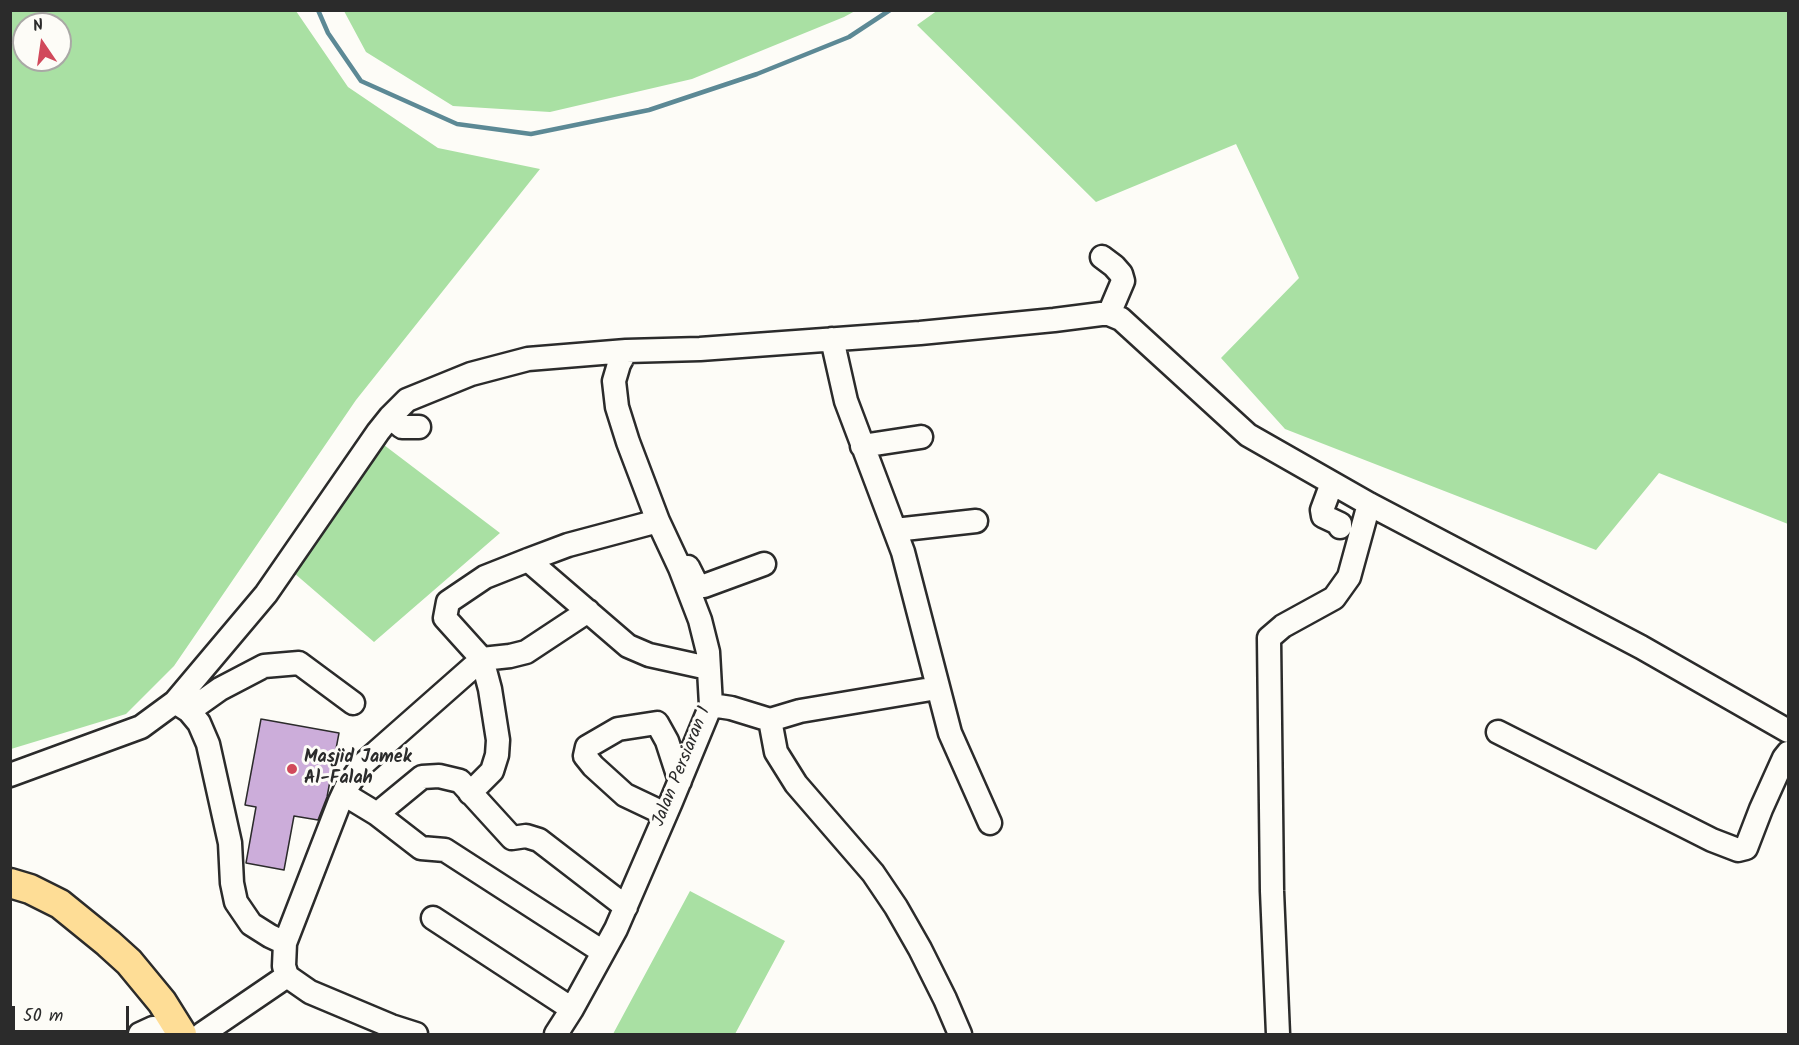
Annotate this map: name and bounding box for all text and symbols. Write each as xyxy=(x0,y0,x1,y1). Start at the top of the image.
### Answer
north arrow xyxy=(12,12,72,72)
text: N xyxy=(31,13,46,39)
street label: Jalan Persiaran 1 xyxy=(649,704,717,830)
place label: Masjid Jamek Al-Falah xyxy=(304,748,412,790)
marker: Masjid Jamek Al-Falah xyxy=(285,762,299,776)
scale bar xyxy=(15,994,132,1032)
text: 50 m xyxy=(23,1002,63,1031)

